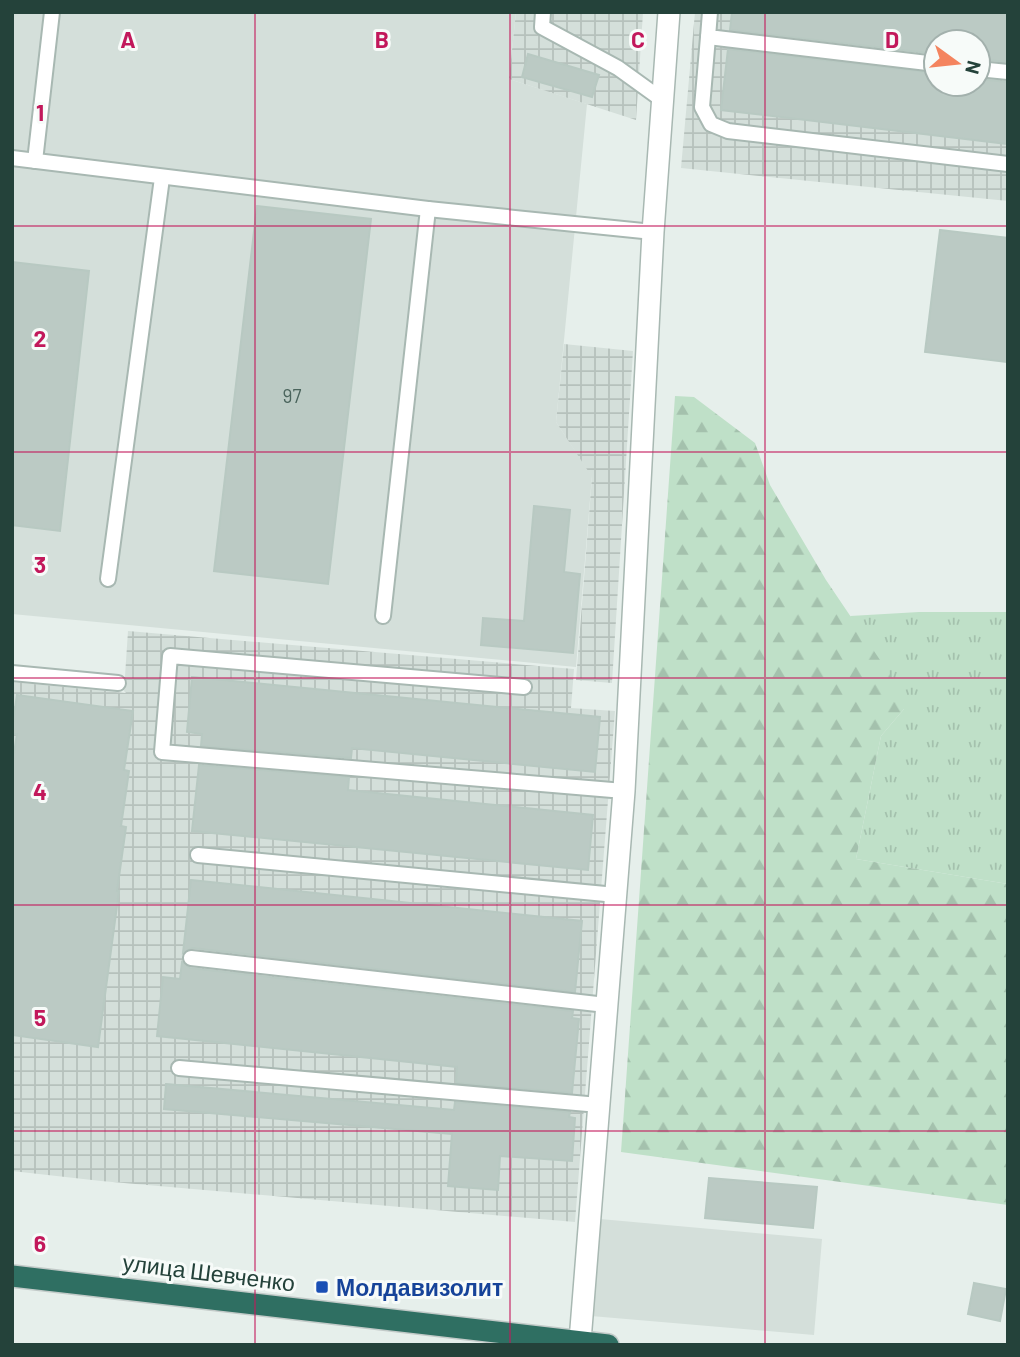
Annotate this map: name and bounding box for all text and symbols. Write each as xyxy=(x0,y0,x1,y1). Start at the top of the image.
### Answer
text: A xyxy=(120,25,136,53)
text: B xyxy=(375,25,389,53)
text: C xyxy=(631,25,645,53)
text: D xyxy=(885,25,899,53)
north arrow xyxy=(922,28,992,98)
text: N xyxy=(961,58,987,77)
text: 1 xyxy=(36,98,44,126)
text: 2 xyxy=(34,324,46,352)
house number: 97 xyxy=(283,384,301,407)
text: 3 xyxy=(34,550,46,578)
text: 4 xyxy=(33,777,47,805)
text: 5 xyxy=(34,1003,46,1031)
text: 6 xyxy=(34,1229,46,1257)
street label: улица Шевченко xyxy=(121,1248,297,1296)
place label: Молдавизолит xyxy=(336,1273,503,1301)
marker: Молдавизолит xyxy=(314,1279,330,1295)

